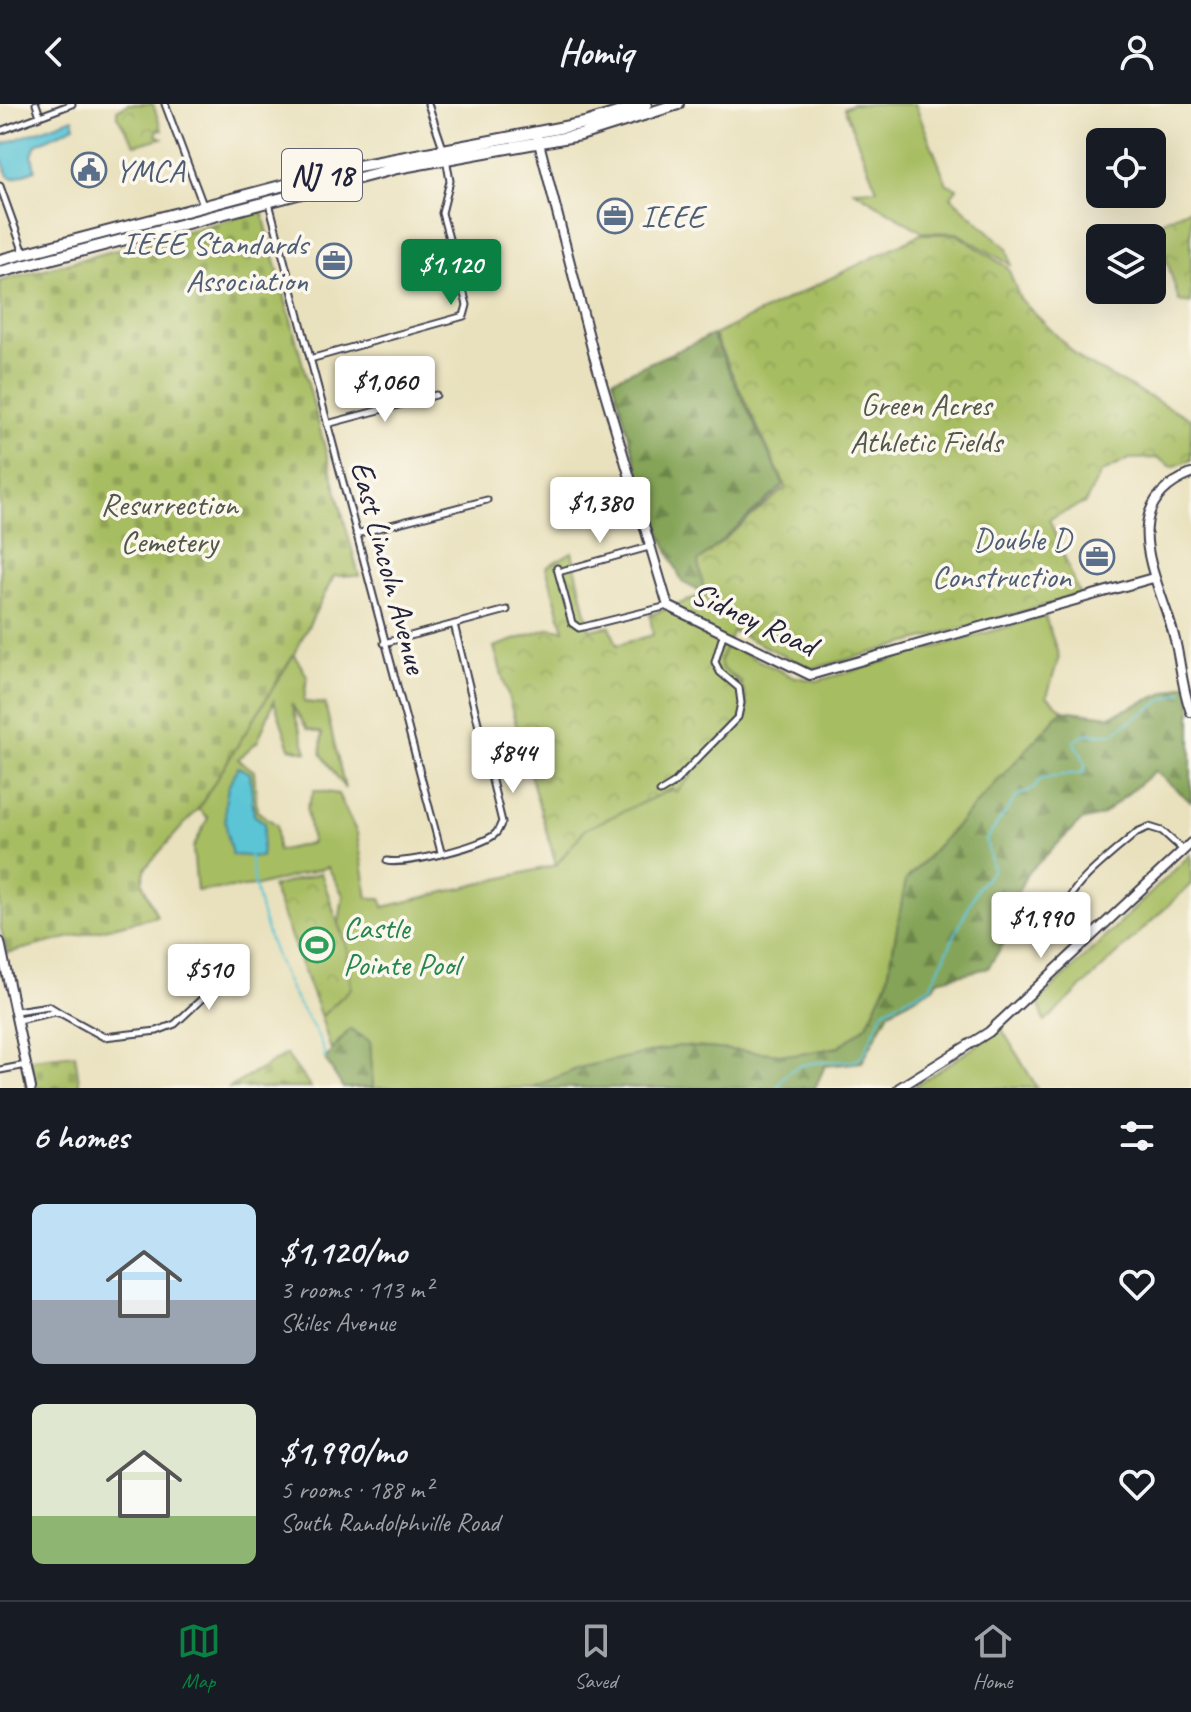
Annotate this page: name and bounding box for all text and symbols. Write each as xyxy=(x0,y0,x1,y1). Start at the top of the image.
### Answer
text: Homiq xyxy=(558,29,633,75)
icon: back xyxy=(32,30,76,74)
icon: person xyxy=(1115,30,1159,74)
map controls xyxy=(1086,128,1166,304)
button: locate xyxy=(1086,128,1166,208)
road number: NJ 18 xyxy=(282,149,362,201)
place label: YMCA xyxy=(115,150,186,191)
public building icon: YMCA xyxy=(70,151,108,189)
place label: IEEE xyxy=(641,196,708,237)
office icon: IEEE xyxy=(596,197,634,235)
place label: IEEE Standards Association xyxy=(122,223,311,301)
button: layers xyxy=(1086,224,1166,304)
pin: $1,120 xyxy=(386,239,516,307)
office icon: IEEE Standards Association xyxy=(315,242,353,280)
text: $1,120 xyxy=(419,248,483,281)
pin: $1,060 xyxy=(320,356,450,424)
text: $1,060 xyxy=(353,365,417,398)
park label: Green Acres Athletic Fields xyxy=(850,384,1004,462)
street label: East Lincoln Avenue xyxy=(341,456,438,680)
pin: $1,380 xyxy=(535,477,665,545)
park label: Resurrection Cemetery xyxy=(100,484,239,562)
text: $1,380 xyxy=(568,486,632,519)
place label: Double D Construction xyxy=(932,519,1074,597)
office icon: Double D Construction xyxy=(1078,538,1116,576)
street label: Sidney Road xyxy=(685,572,827,668)
pin: $844 xyxy=(466,727,560,795)
text: $844 xyxy=(490,736,536,769)
pin: $1,990 xyxy=(976,892,1106,960)
text: $1,990 xyxy=(1009,901,1073,934)
place label: Castle Pointe Pool xyxy=(343,907,465,985)
sports icon: Castle Pointe Pool xyxy=(298,926,336,964)
pin: $510 xyxy=(162,944,256,1012)
text: $510 xyxy=(186,953,232,986)
icon: filters xyxy=(1115,1114,1159,1158)
text: 6 homes xyxy=(32,1115,129,1158)
text: $1,120/mo xyxy=(280,1230,407,1273)
icon: home xyxy=(96,1236,192,1332)
icon: heart xyxy=(1115,1262,1159,1306)
text: 3 rooms · 113 m² xyxy=(280,1273,432,1306)
text: Skiles Avenue xyxy=(280,1306,395,1339)
text: $1,990/mo xyxy=(280,1430,406,1473)
icon: home xyxy=(96,1436,192,1532)
icon: heart xyxy=(1115,1462,1159,1506)
text: 5 rooms · 188 m² xyxy=(280,1473,432,1506)
text: South Randolphville Road xyxy=(280,1506,499,1539)
tab: Map xyxy=(177,1619,221,1695)
tab: Saved xyxy=(574,1619,618,1695)
tab: Home xyxy=(971,1619,1015,1695)

